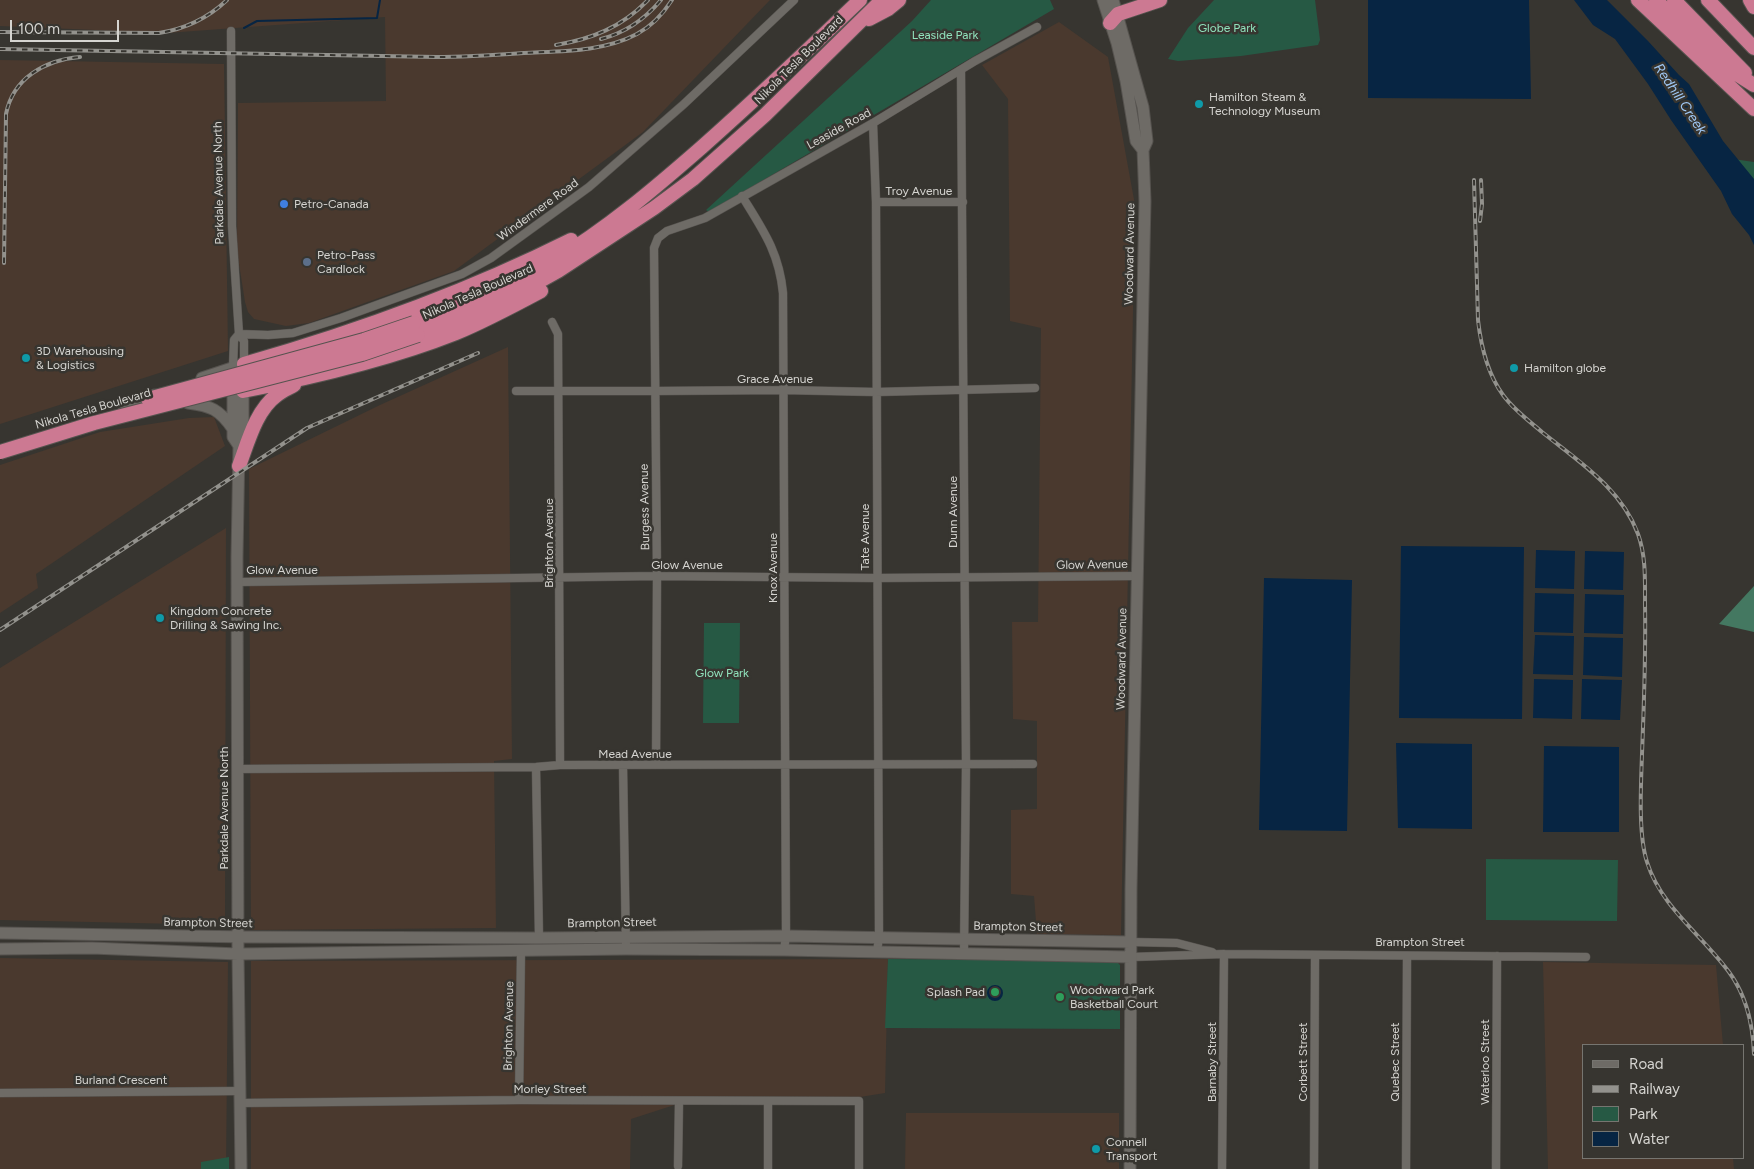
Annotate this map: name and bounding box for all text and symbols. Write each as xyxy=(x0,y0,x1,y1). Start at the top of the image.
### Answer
scale bar xyxy=(12,10,121,42)
street label: Nikola Tesla Boulevard xyxy=(752,13,846,107)
text: 100 m xyxy=(18,20,60,38)
park label: Globe Park xyxy=(1198,21,1256,35)
park label: Leaside Park xyxy=(912,28,978,42)
water label: Redhill Creek xyxy=(1650,60,1710,138)
place label: Hamilton Steam & Technology Museum xyxy=(1209,90,1320,118)
marker: Hamilton Steam & Technology Museum xyxy=(1193,98,1205,110)
street label: Leaside Road xyxy=(804,105,874,153)
street label: Parkdale Avenue North xyxy=(211,121,227,245)
street label: Windermere Road xyxy=(495,176,581,244)
street label: Troy Avenue xyxy=(886,184,952,198)
place label: Petro-Canada xyxy=(294,197,369,211)
marker: Petro-Canada xyxy=(278,198,290,210)
street label: Woodward Avenue xyxy=(1122,203,1138,305)
place label: Petro-Pass Cardlock xyxy=(317,248,375,276)
marker: Petro-Pass Cardlock xyxy=(301,256,313,268)
street label: Nikola Tesla Boulevard xyxy=(420,261,536,323)
place label: 3D Warehousing & Logistics xyxy=(36,344,124,372)
marker: 3D Warehousing & Logistics xyxy=(20,352,32,364)
place label: Hamilton globe xyxy=(1524,361,1606,375)
marker: Hamilton globe xyxy=(1508,362,1520,374)
street label: Grace Avenue xyxy=(737,372,813,386)
street label: Nikola Tesla Boulevard xyxy=(34,386,152,432)
street label: Burgess Avenue xyxy=(637,464,653,550)
street label: Dunn Avenue xyxy=(946,476,960,548)
street label: Brighton Avenue xyxy=(542,498,556,588)
street label: Tate Avenue xyxy=(858,504,872,570)
street label: Knox Avenue xyxy=(766,533,780,603)
street label: Glow Avenue xyxy=(1056,557,1128,573)
street label: Glow Avenue xyxy=(651,558,723,572)
street label: Glow Avenue xyxy=(246,563,318,577)
place label: Kingdom Concrete Drilling & Sawing Inc. xyxy=(170,604,282,632)
street label: Woodward Avenue xyxy=(1114,608,1130,710)
marker: Kingdom Concrete Drilling & Sawing Inc. xyxy=(154,612,166,624)
park label: Glow Park xyxy=(695,666,749,680)
street label: Parkdale Avenue North xyxy=(217,746,231,870)
street label: Mead Avenue xyxy=(598,747,672,761)
street label: Brampton Street xyxy=(163,915,253,931)
street label: Brampton Street xyxy=(567,915,657,931)
street label: Brampton Street xyxy=(973,919,1063,935)
street label: Brampton Street xyxy=(1375,935,1465,949)
street label: Brighton Avenue xyxy=(501,981,517,1071)
place label: Woodward Park Basketball Court xyxy=(1070,983,1158,1011)
place label: Splash Pad xyxy=(927,985,985,999)
marker: Splash Pad xyxy=(989,986,1001,998)
marker: Woodward Park Basketball Court xyxy=(1054,991,1066,1003)
street label: Waterloo Street xyxy=(1478,1019,1492,1105)
street label: Barnaby Street xyxy=(1205,1022,1219,1102)
street label: Quebec Street xyxy=(1388,1022,1402,1102)
street label: Corbett Street xyxy=(1296,1023,1310,1101)
legend xyxy=(1582,1044,1744,1159)
text: Road xyxy=(1629,1055,1664,1073)
street label: Burland Crescent xyxy=(75,1073,167,1087)
text: Railway xyxy=(1629,1080,1680,1098)
street label: Morley Street xyxy=(513,1082,587,1096)
text: Park xyxy=(1629,1105,1658,1123)
text: Water xyxy=(1629,1130,1669,1148)
place label: Connell Transport xyxy=(1106,1135,1157,1163)
marker: Connell Transport xyxy=(1090,1143,1102,1155)

